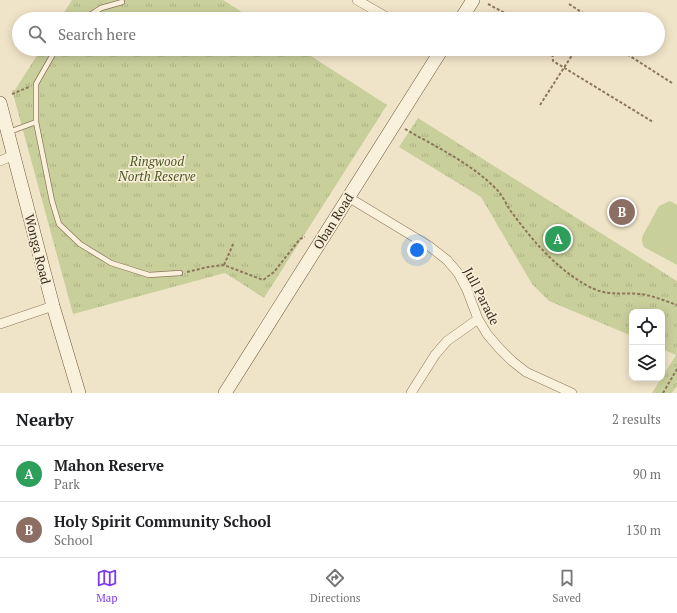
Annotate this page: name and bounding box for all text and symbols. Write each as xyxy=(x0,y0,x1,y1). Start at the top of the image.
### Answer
search box xyxy=(12,12,665,56)
icon: search xyxy=(26,23,48,45)
text: Search here xyxy=(58,24,136,44)
park label: Ringwood North Reserve xyxy=(117,152,196,185)
street label: Oban Road xyxy=(309,189,357,253)
pin: B xyxy=(609,197,635,227)
street label: Wonga Road xyxy=(21,212,55,286)
pin: A xyxy=(545,224,571,254)
your location xyxy=(407,240,427,260)
street label: Jull Parade xyxy=(460,264,504,328)
map controls xyxy=(629,309,665,381)
button: locate xyxy=(629,309,665,345)
button: layers xyxy=(629,345,665,381)
text: Nearby xyxy=(16,408,74,431)
text: 2 results xyxy=(612,410,661,428)
text: Mahon Reserve xyxy=(54,455,164,475)
text: A xyxy=(24,465,34,483)
text: 90 m xyxy=(633,465,661,483)
text: Park xyxy=(54,475,80,493)
text: Holy Spirit Community School xyxy=(54,511,271,531)
text: B xyxy=(25,521,33,539)
text: 130 m xyxy=(626,521,661,539)
text: School xyxy=(54,531,93,549)
tab: Map xyxy=(96,567,118,605)
tab: Directions xyxy=(310,567,361,605)
tab: Saved xyxy=(553,567,581,605)

